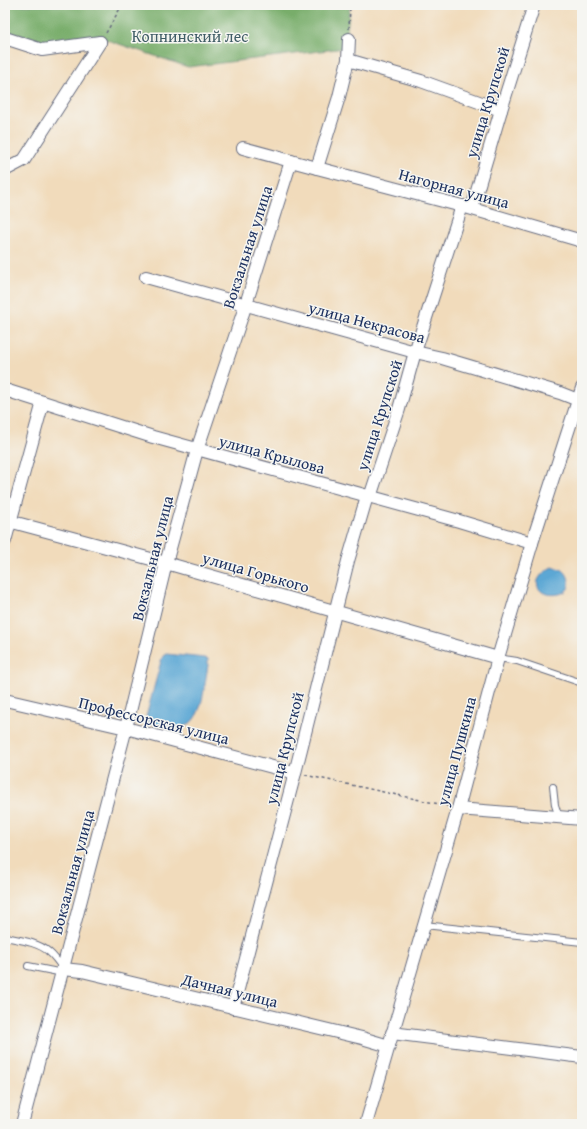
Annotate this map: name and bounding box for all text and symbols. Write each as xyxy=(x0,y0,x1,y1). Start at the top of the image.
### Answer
park label: Копнинский лес xyxy=(132,24,248,48)
street label: улица Крупской xyxy=(458,43,515,162)
street label: Нагорная улица xyxy=(396,162,512,214)
street label: Вокзальная улица xyxy=(216,182,278,312)
street label: улица Некрасова xyxy=(305,295,428,349)
street label: улица Крупской xyxy=(349,356,408,475)
street label: улица Крылова xyxy=(215,428,328,480)
street label: Вокзальная улица xyxy=(125,493,179,623)
street label: улица Горького xyxy=(199,545,312,599)
street label: улица Крупской xyxy=(258,689,310,808)
street label: Профессорская улица xyxy=(76,690,232,750)
street label: улица Пушкина xyxy=(430,693,482,809)
street label: Вокзальная улица xyxy=(44,807,100,937)
street label: Дачная улица xyxy=(179,966,281,1014)

